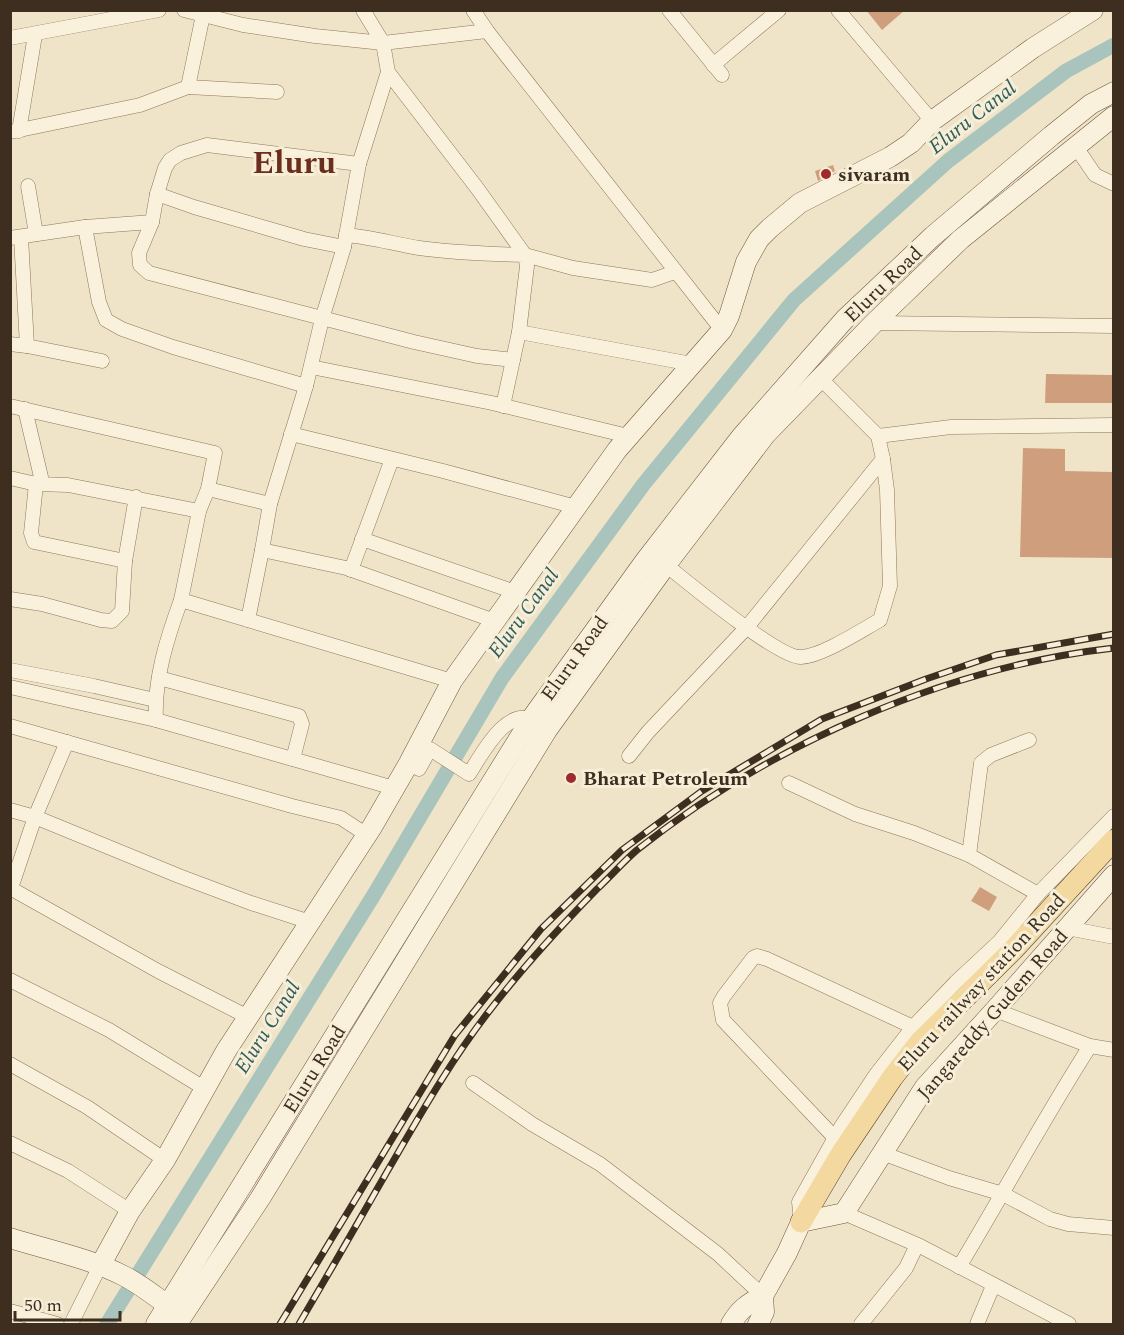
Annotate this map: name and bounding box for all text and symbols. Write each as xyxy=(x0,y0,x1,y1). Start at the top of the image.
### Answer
water label: Eluru Canal xyxy=(922,73,1024,163)
district label: Eluru xyxy=(252,139,336,188)
place label: sivaram xyxy=(838,160,910,190)
marker: sivaram xyxy=(819,167,833,181)
street label: Eluru Road xyxy=(838,239,930,330)
water label: Eluru Canal xyxy=(480,562,568,665)
street label: Eluru Road xyxy=(533,610,616,708)
place label: Bharat Petroleum xyxy=(583,764,748,794)
marker: Bharat Petroleum xyxy=(564,771,578,785)
street label: Eluru railway station Road xyxy=(891,887,1073,1079)
street label: Jangareddy Gudem Road xyxy=(910,922,1076,1107)
water label: Eluru Canal xyxy=(227,974,309,1080)
street label: Eluru Road xyxy=(276,1019,354,1120)
scale bar xyxy=(15,1284,120,1322)
text: 50 m xyxy=(24,1292,62,1319)

